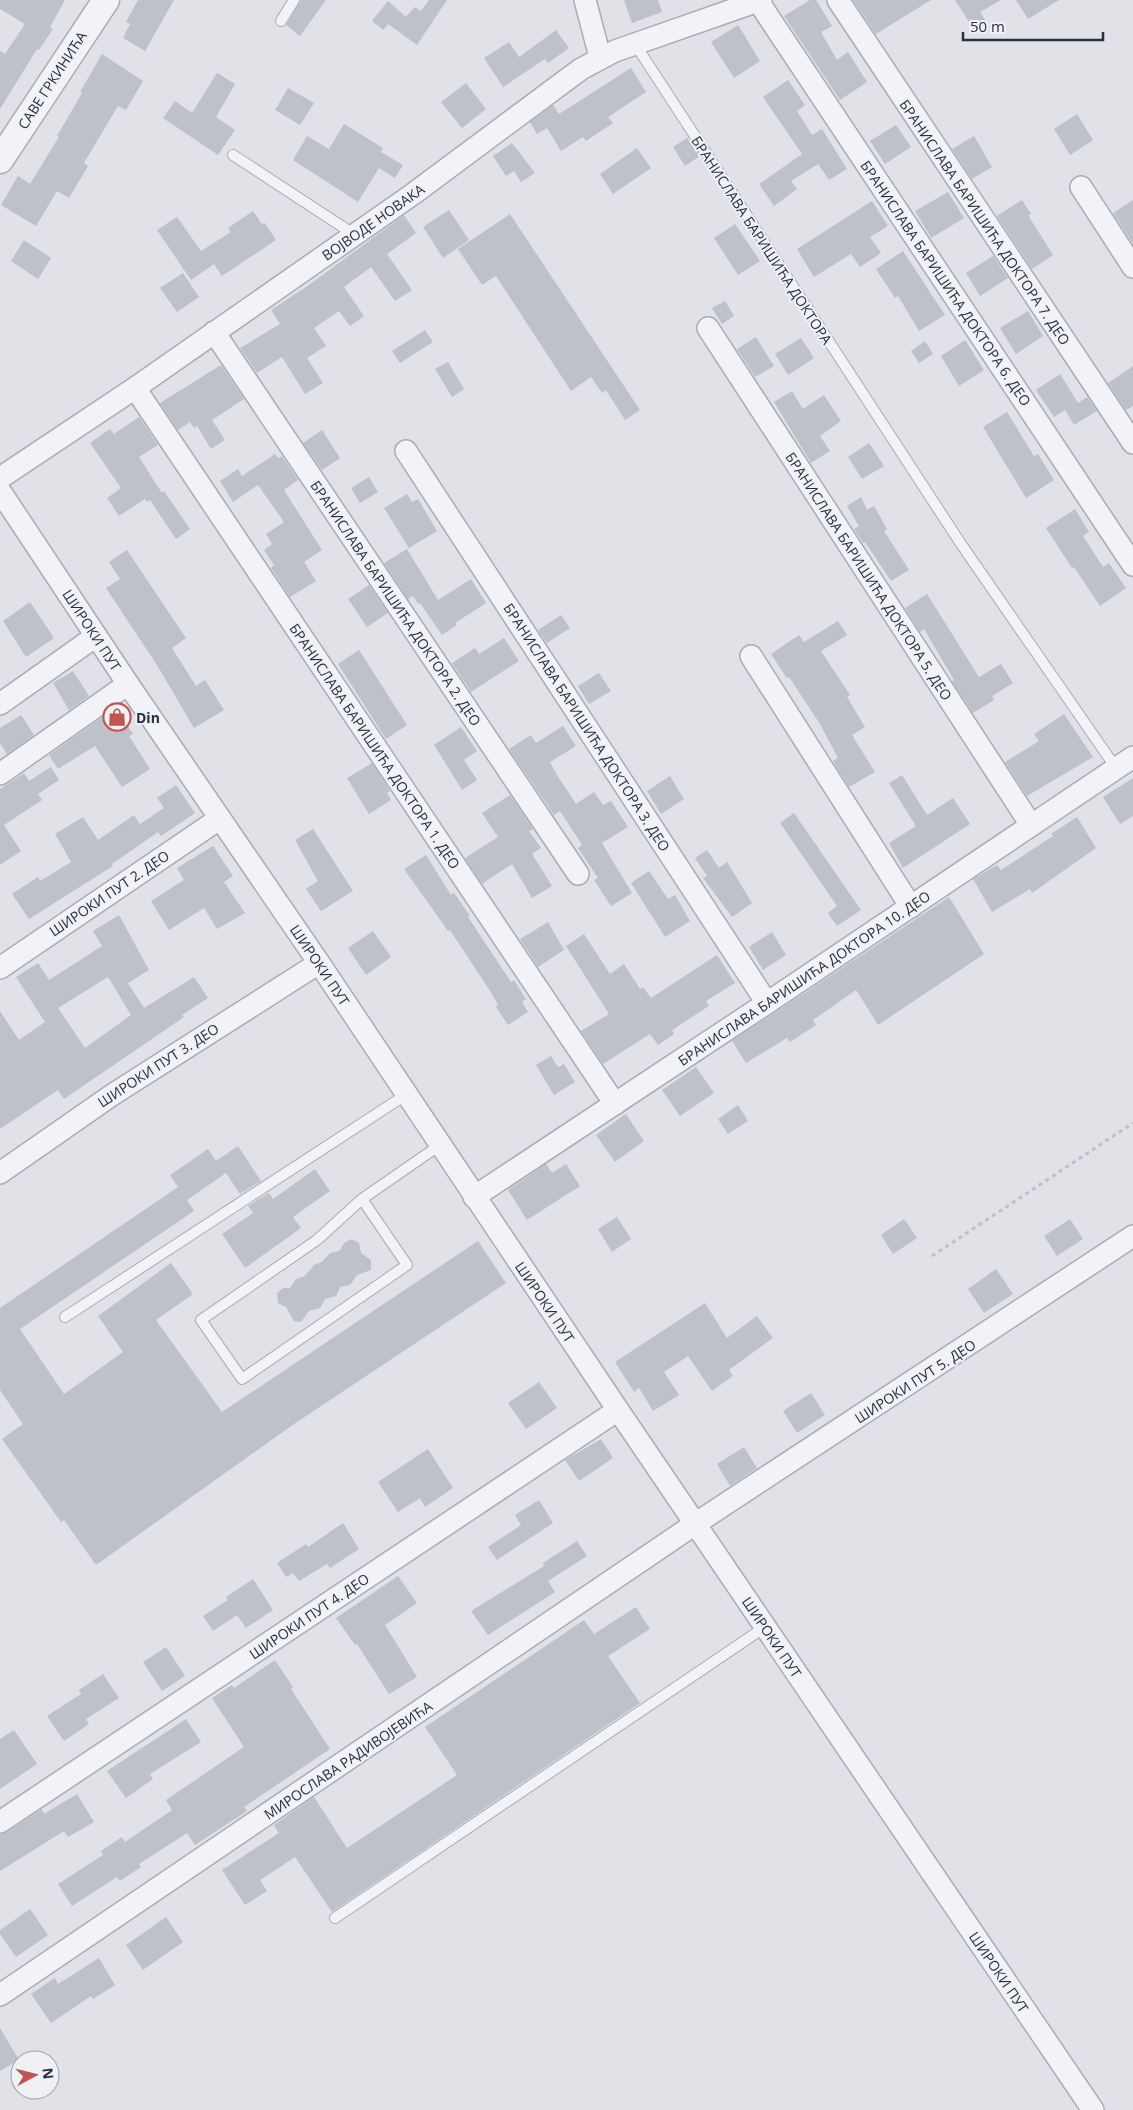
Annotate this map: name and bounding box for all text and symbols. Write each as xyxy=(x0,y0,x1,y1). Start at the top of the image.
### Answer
scale bar xyxy=(963,10,1103,42)
text: 50 m xyxy=(970,16,1005,36)
street label: САВЕ ГРКИНИЋА xyxy=(13,27,91,133)
street label: БРАНИСЛАВА БАРИШИЋА ДОКТОРА 7. ДЕО xyxy=(895,96,1075,349)
street label: БРАНИСЛАВА БАРИШИЋА ДОКТОРА xyxy=(687,132,837,348)
street label: БРАНИСЛАВА БАРИШИЋА ДОКТОРА 6. ДЕО xyxy=(856,157,1036,410)
street label: ВОЈВОДЕ НОВАКА xyxy=(318,179,428,265)
street label: БРАНИСЛАВА БАРИШИЋА ДОКТОРА 5. ДЕО xyxy=(781,448,957,704)
street label: БРАНИСЛАВА БАРИШИЋА ДОКТОРА 2. ДЕО xyxy=(306,477,486,730)
street label: ШИРОКИ ПУТ xyxy=(58,586,126,675)
street label: БРАНИСЛАВА БАРИШИЋА ДОКТОРА 3. ДЕО xyxy=(499,599,675,855)
street label: БРАНИСЛАВА БАРИШИЋА ДОКТОРА 1. ДЕО xyxy=(285,620,465,873)
shop icon: Din xyxy=(102,702,132,732)
place label: Din xyxy=(136,708,160,727)
street label: ШИРОКИ ПУТ 2. ДЕО xyxy=(45,846,173,940)
street label: БРАНИСЛАВА БАРИШИЋА ДОКТОРА 10. ДЕО xyxy=(674,886,934,1070)
street label: ШИРОКИ ПУТ xyxy=(286,921,354,1009)
street label: ШИРОКИ ПУТ 3. ДЕО xyxy=(94,1019,222,1111)
street label: ШИРОКИ ПУТ xyxy=(511,1258,579,1346)
street label: ШИРОКИ ПУТ 5. ДЕО xyxy=(851,1335,979,1427)
street label: ШИРОКИ ПУТ 4. ДЕО xyxy=(245,1569,373,1663)
street label: ШИРОКИ ПУТ xyxy=(738,1593,806,1681)
street label: МИРОСЛАВА РАДИВОЈЕВИЋА xyxy=(260,1696,436,1824)
street label: ШИРОКИ ПУТ xyxy=(965,1928,1033,2016)
north arrow xyxy=(10,2050,60,2100)
text: N xyxy=(38,2067,59,2080)

